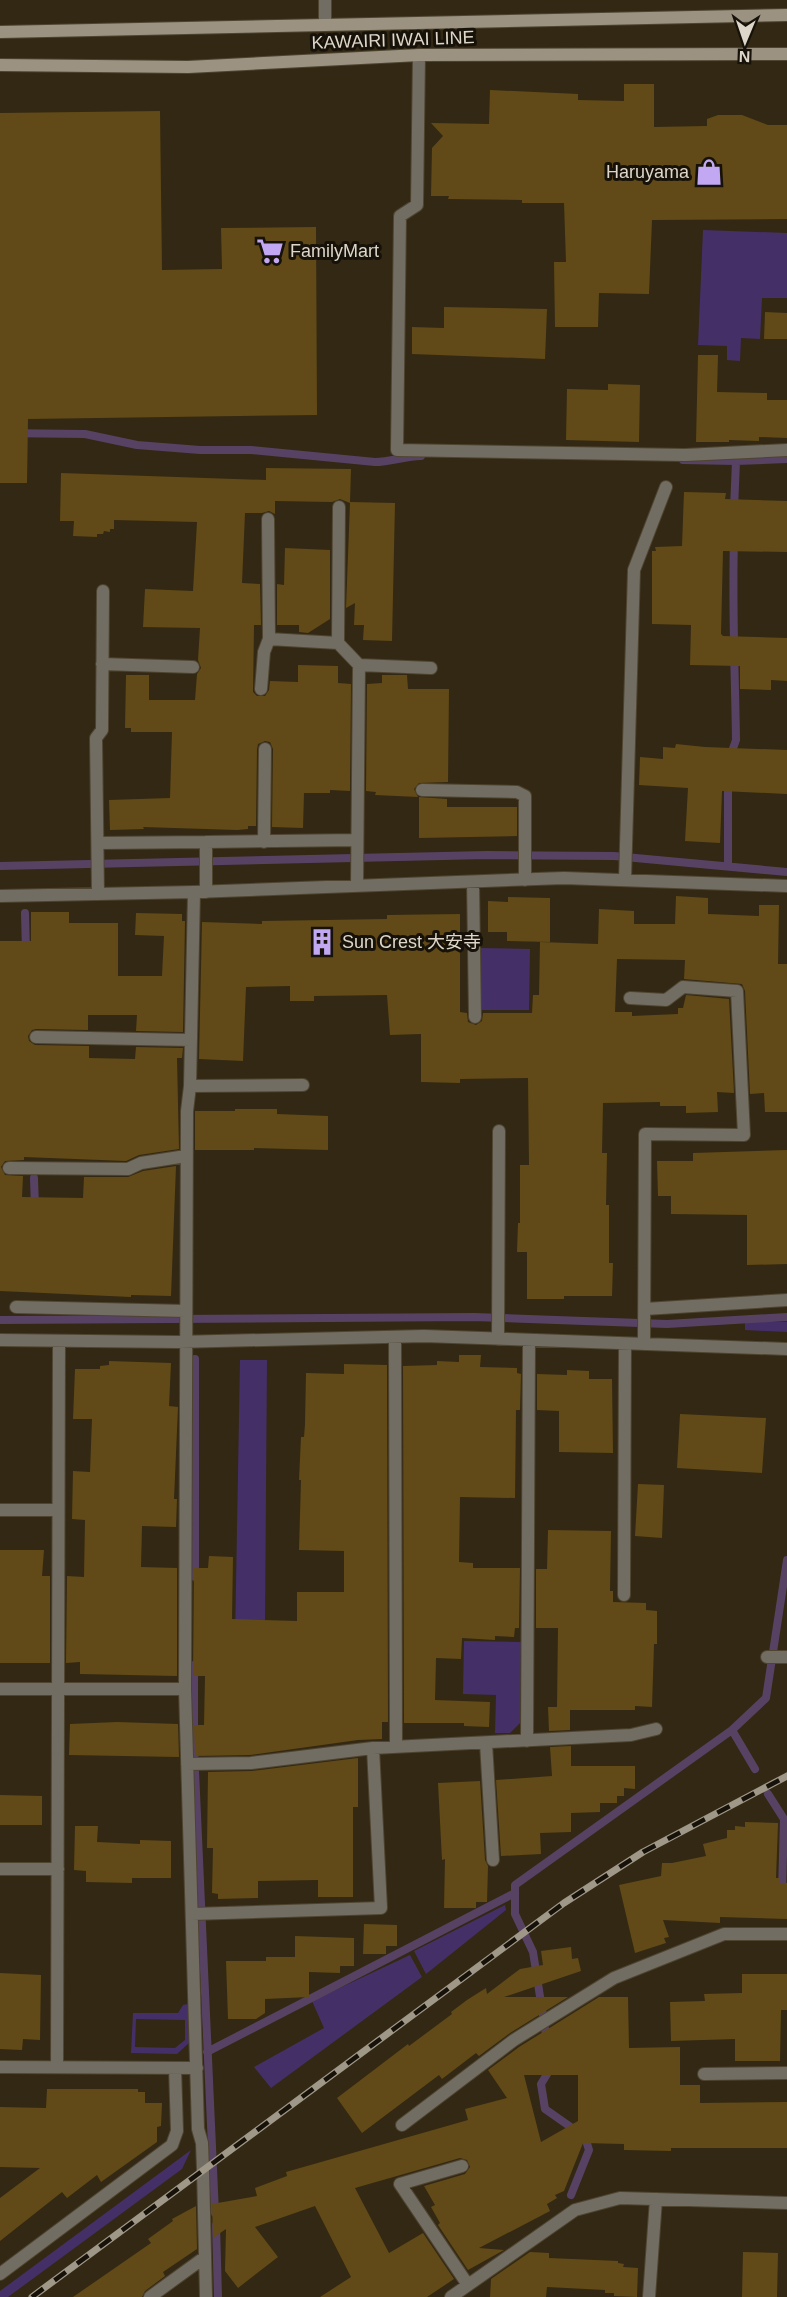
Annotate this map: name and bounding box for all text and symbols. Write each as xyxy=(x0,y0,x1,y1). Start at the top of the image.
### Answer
north arrow xyxy=(715,12,775,72)
street label: KAWAIRI IWAI LINE xyxy=(311,27,475,53)
text: N xyxy=(738,48,751,65)
shop icon: Haruyama xyxy=(694,157,724,187)
place label: Haruyama xyxy=(606,162,690,182)
supermarket icon: FamilyMart xyxy=(255,236,285,266)
place label: FamilyMart xyxy=(290,241,379,261)
building icon: Sun Crest 大安寺 xyxy=(307,927,337,957)
place label: Sun Crest 大安寺 xyxy=(342,932,481,952)

